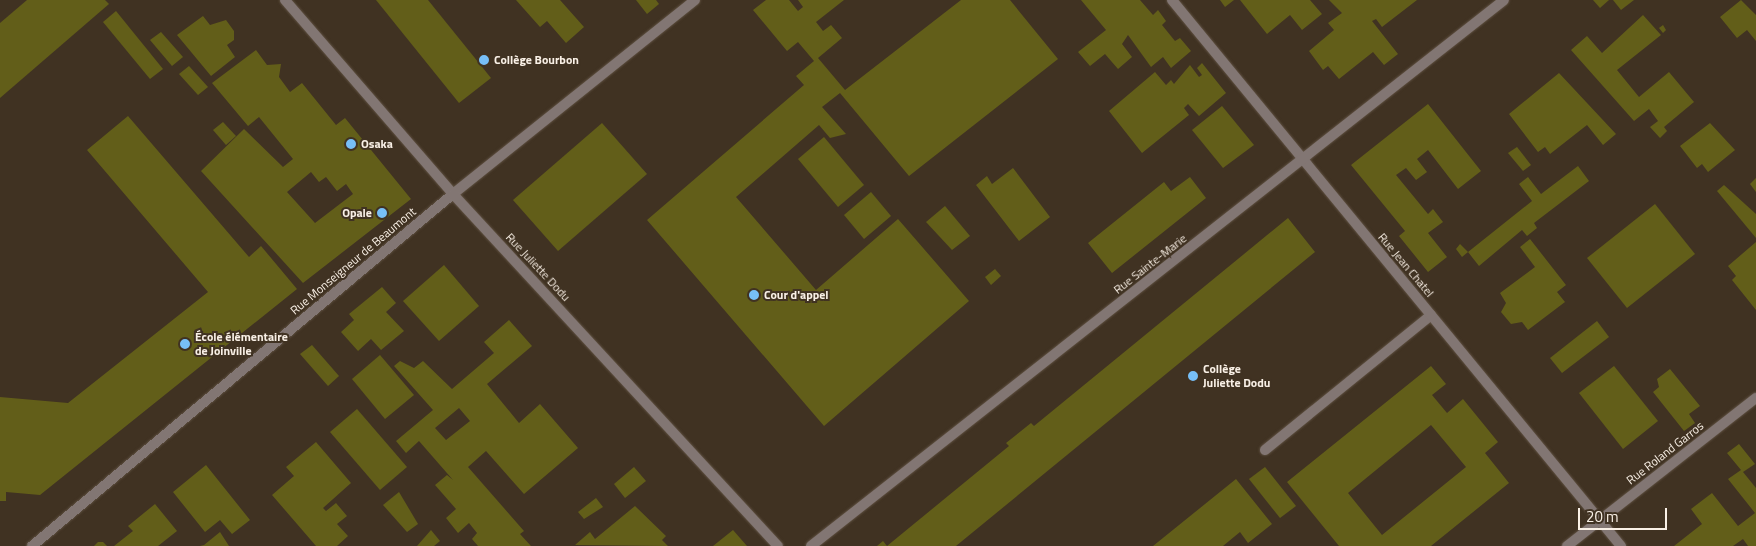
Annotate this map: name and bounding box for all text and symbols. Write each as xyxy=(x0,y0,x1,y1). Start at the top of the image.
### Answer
place label: Collège Bourbon xyxy=(494,53,579,67)
marker: Collège Bourbon xyxy=(478,54,490,66)
place label: Osaka xyxy=(361,137,393,151)
marker: Osaka xyxy=(345,138,357,150)
street label: Rue Monseigneur de Beaumont xyxy=(287,204,419,318)
place label: Opale xyxy=(342,206,372,220)
marker: Opale xyxy=(376,207,388,219)
street label: Rue Juliette Dodu xyxy=(503,230,573,304)
street label: Rue Jean Chatel xyxy=(1375,230,1437,300)
street label: Rue Sainte-Marie xyxy=(1111,231,1189,297)
place label: Cour d'appel xyxy=(764,288,829,302)
marker: Cour d'appel xyxy=(748,289,760,301)
place label: École élémentaire de Joinville xyxy=(195,330,288,358)
marker: École élémentaire de Joinville xyxy=(179,338,191,350)
place label: Collège Juliette Dodu xyxy=(1203,362,1270,390)
marker: Collège Juliette Dodu xyxy=(1187,370,1199,382)
street label: Rue Roland Garros xyxy=(1624,418,1706,488)
scale bar xyxy=(1581,498,1670,530)
text: 20 m xyxy=(1586,505,1619,528)

